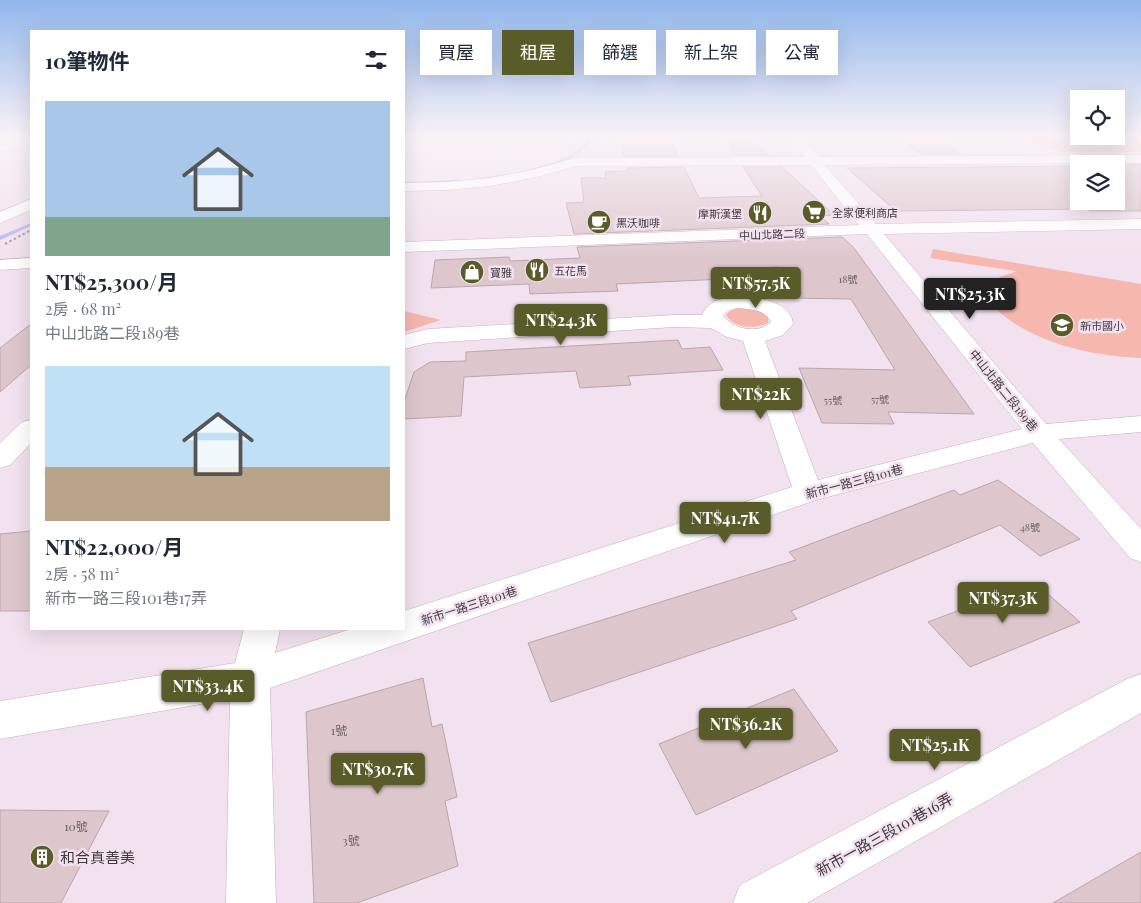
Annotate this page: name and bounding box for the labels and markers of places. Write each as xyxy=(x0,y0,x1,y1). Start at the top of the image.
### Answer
supermarket icon: 全家便利商店 xyxy=(801,199,827,225)
restaurant icon: 摩斯漢堡 xyxy=(747,200,773,226)
place label: 全家便利商店 xyxy=(832,205,898,220)
place label: 摩斯漢堡 xyxy=(698,206,742,221)
cafe icon: 黑沃咖啡 xyxy=(586,209,612,235)
place label: 黑沃咖啡 xyxy=(616,215,660,230)
restaurant icon: 五花馬 xyxy=(524,257,550,283)
shop icon: 寶雅 xyxy=(459,259,485,285)
place label: 五花馬 xyxy=(554,263,587,278)
place label: 寶雅 xyxy=(490,265,512,280)
pin: NT$57.5K xyxy=(704,266,808,309)
pin: NT$25.3K xyxy=(918,278,1022,320)
pin: NT$24.3K xyxy=(509,304,613,346)
school or university icon: 新市國小 xyxy=(1049,312,1075,338)
place label: 新市國小 xyxy=(1080,318,1124,333)
pin: NT$22K xyxy=(720,378,802,420)
pin: NT$41.7K xyxy=(673,502,777,544)
pin: NT$37.3K xyxy=(951,582,1055,624)
pin: NT$33.4K xyxy=(156,670,260,712)
pin: NT$36.2K xyxy=(694,708,798,750)
pin: NT$25.1K xyxy=(883,728,987,771)
pin: NT$30.7K xyxy=(326,752,430,795)
building icon: 和合真善美 xyxy=(29,844,55,870)
place label: 和合真善美 xyxy=(60,847,135,867)

